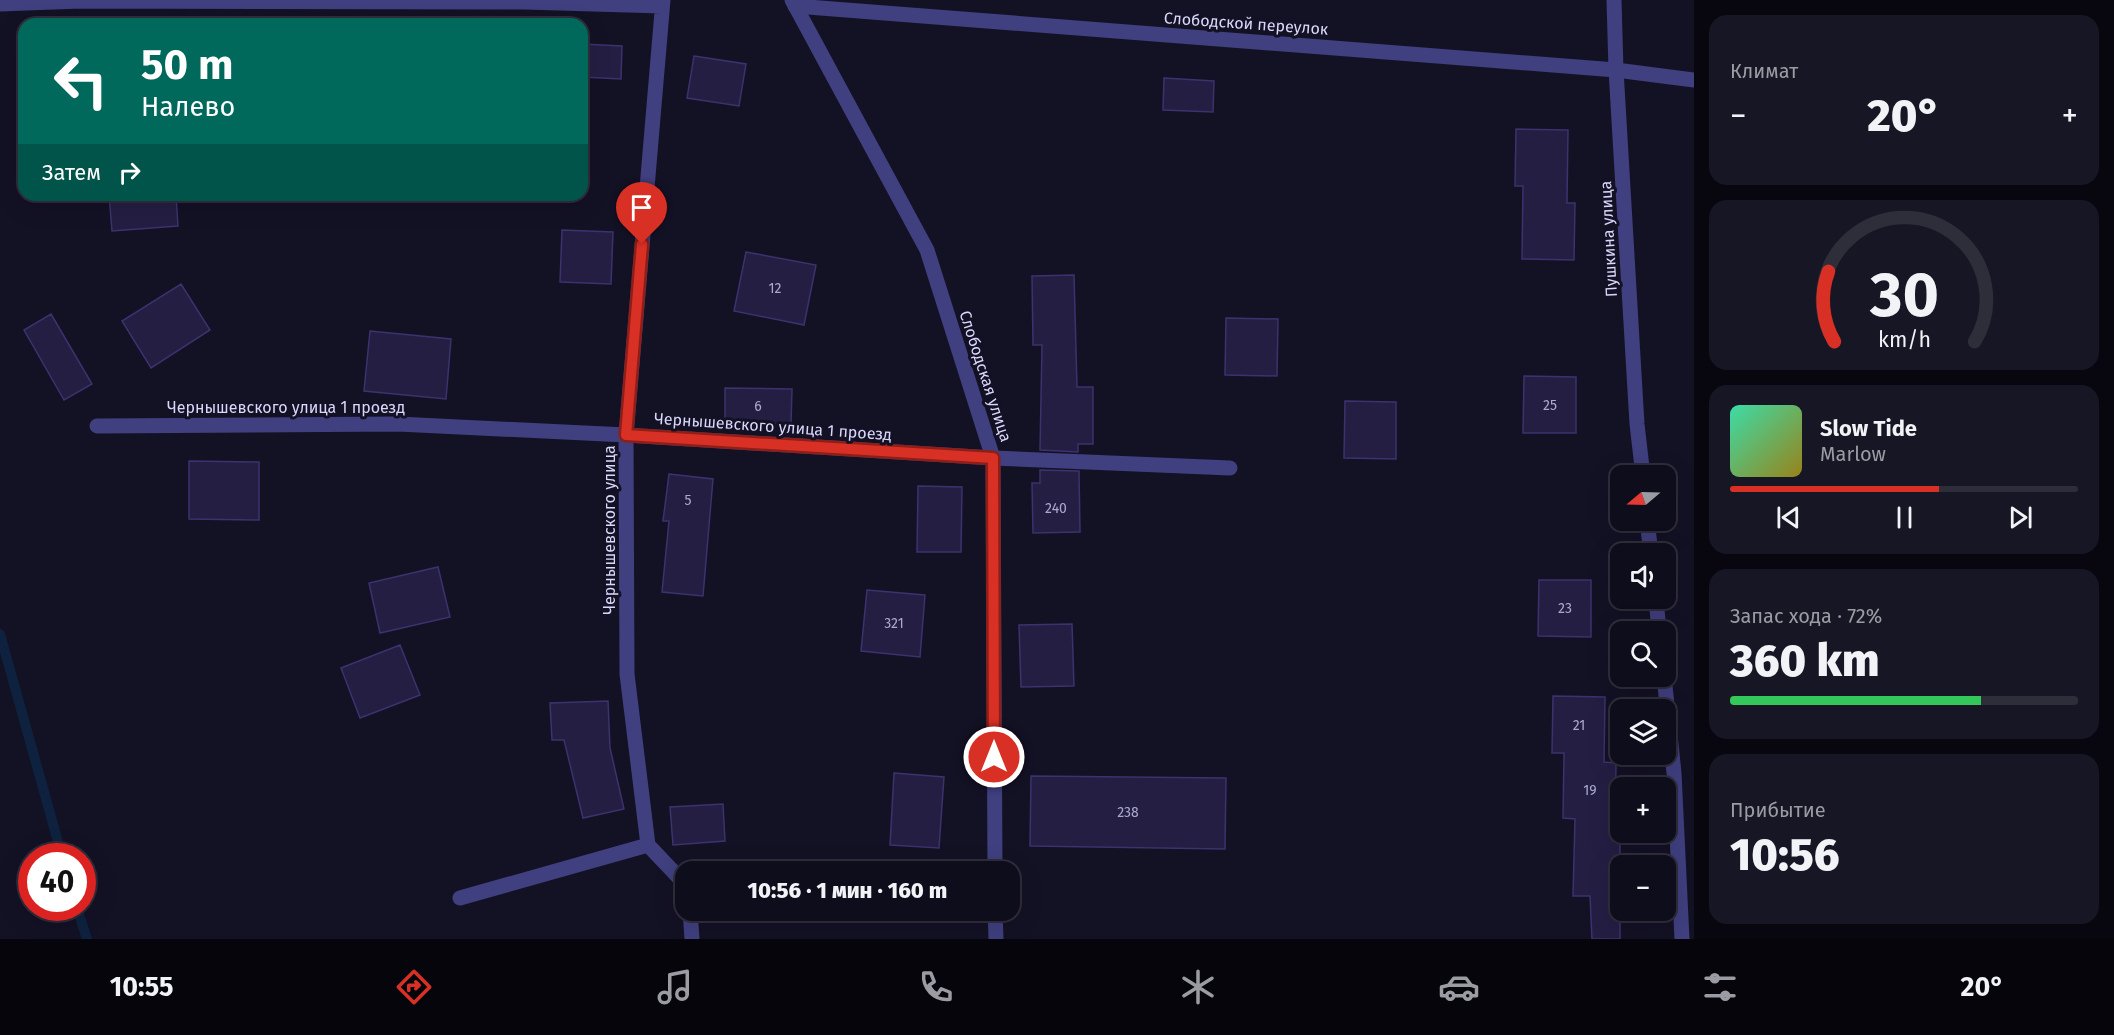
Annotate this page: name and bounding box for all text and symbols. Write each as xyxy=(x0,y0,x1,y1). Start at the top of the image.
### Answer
street label: Слободской переулок xyxy=(1163,8,1329,39)
text: 50 m xyxy=(141,40,234,90)
icon: left xyxy=(42,42,120,120)
text: Климат xyxy=(1730,59,1798,83)
text: 20° xyxy=(1867,89,1941,143)
text: Налево xyxy=(141,91,235,123)
text: − xyxy=(1730,96,1747,136)
text: + xyxy=(2062,96,2078,136)
icon: right xyxy=(113,156,146,189)
text: Затем xyxy=(42,159,101,186)
street label: Пушкина улица xyxy=(1596,180,1621,298)
pin xyxy=(616,182,667,244)
icon: arrive xyxy=(625,191,658,224)
text: 30 xyxy=(1869,258,1938,333)
house number: 12 xyxy=(769,280,782,297)
street label: Слободская улица xyxy=(955,308,1016,444)
text: km/h xyxy=(1877,327,1931,353)
house number: 25 xyxy=(1543,397,1557,414)
street label: Чернышевского улица 1 проезд xyxy=(167,398,405,417)
house number: 6 xyxy=(754,398,762,415)
street label: Чернышевского улица 1 проезд xyxy=(653,409,893,444)
text: Slow Tide xyxy=(1820,415,1917,442)
text: Marlow xyxy=(1820,442,1886,466)
street label: Чернышевского улица xyxy=(600,445,619,615)
north arrow xyxy=(1610,465,1676,531)
map controls xyxy=(1610,465,1676,921)
house number: 5 xyxy=(684,492,692,509)
house number: 240 xyxy=(1045,500,1067,517)
icon: previous xyxy=(1772,501,1805,534)
icon: pause xyxy=(1888,501,1921,534)
icon: next xyxy=(2004,501,2037,534)
button: sound xyxy=(1610,543,1676,609)
house number: 23 xyxy=(1558,600,1572,617)
text: Запас хода · 72% xyxy=(1730,604,1882,628)
house number: 321 xyxy=(884,615,904,632)
button: search xyxy=(1610,621,1676,687)
text: 360 km xyxy=(1730,634,1880,688)
button: layers xyxy=(1610,699,1676,765)
house number: 21 xyxy=(1573,717,1585,734)
position arrow xyxy=(962,725,1026,789)
button: + xyxy=(1610,777,1676,843)
house number: 19 xyxy=(1583,782,1597,799)
text: Прибытие xyxy=(1730,798,1826,822)
house number: 238 xyxy=(1117,804,1139,821)
text: 10:56 xyxy=(1730,828,1840,882)
speed limit sign: 40 xyxy=(18,843,96,921)
button: − xyxy=(1610,855,1676,921)
text: 10:56 · 1 мин · 160 m xyxy=(748,877,947,904)
icon: directions xyxy=(393,966,435,1008)
icon: music xyxy=(654,966,696,1008)
icon: phone xyxy=(915,966,957,1008)
icon: climate xyxy=(1177,966,1219,1008)
icon: car xyxy=(1438,966,1480,1008)
icon: filters xyxy=(1699,966,1741,1008)
text: 10:55 xyxy=(110,971,173,1003)
text: 20° xyxy=(1960,971,2004,1003)

